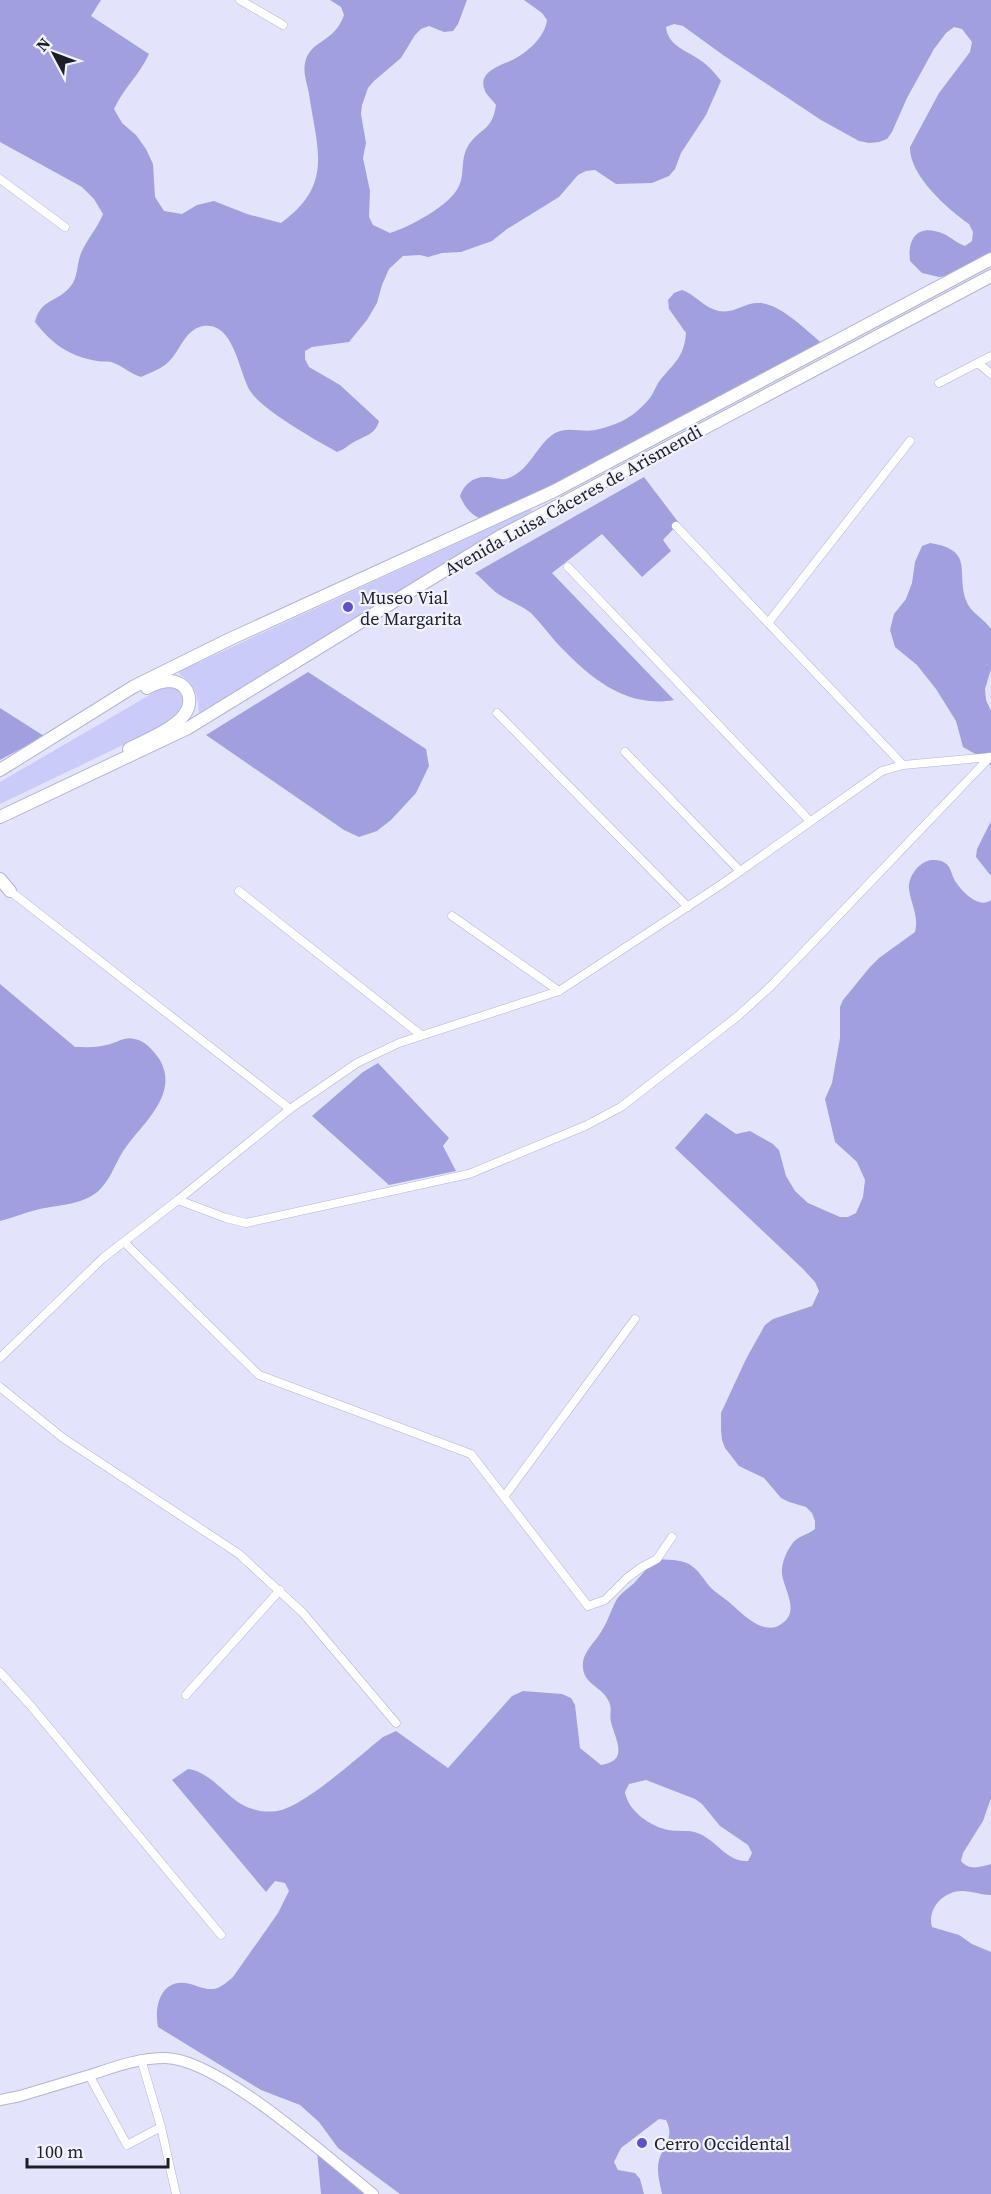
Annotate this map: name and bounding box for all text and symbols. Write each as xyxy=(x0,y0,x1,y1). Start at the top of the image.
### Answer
north arrow xyxy=(24,24,84,84)
text: N xyxy=(31,32,55,56)
street label: Avenida Luisa Cáceres de Arismendi xyxy=(440,419,706,581)
place label: Museo Vial de Margarita xyxy=(360,585,463,631)
marker: Museo Vial de Margarita xyxy=(341,600,355,614)
scale bar xyxy=(27,2131,168,2169)
place label: Cerro Occidental xyxy=(654,2131,790,2156)
marker: Cerro Occidental xyxy=(635,2136,649,2150)
text: 100 m xyxy=(36,2139,83,2164)

